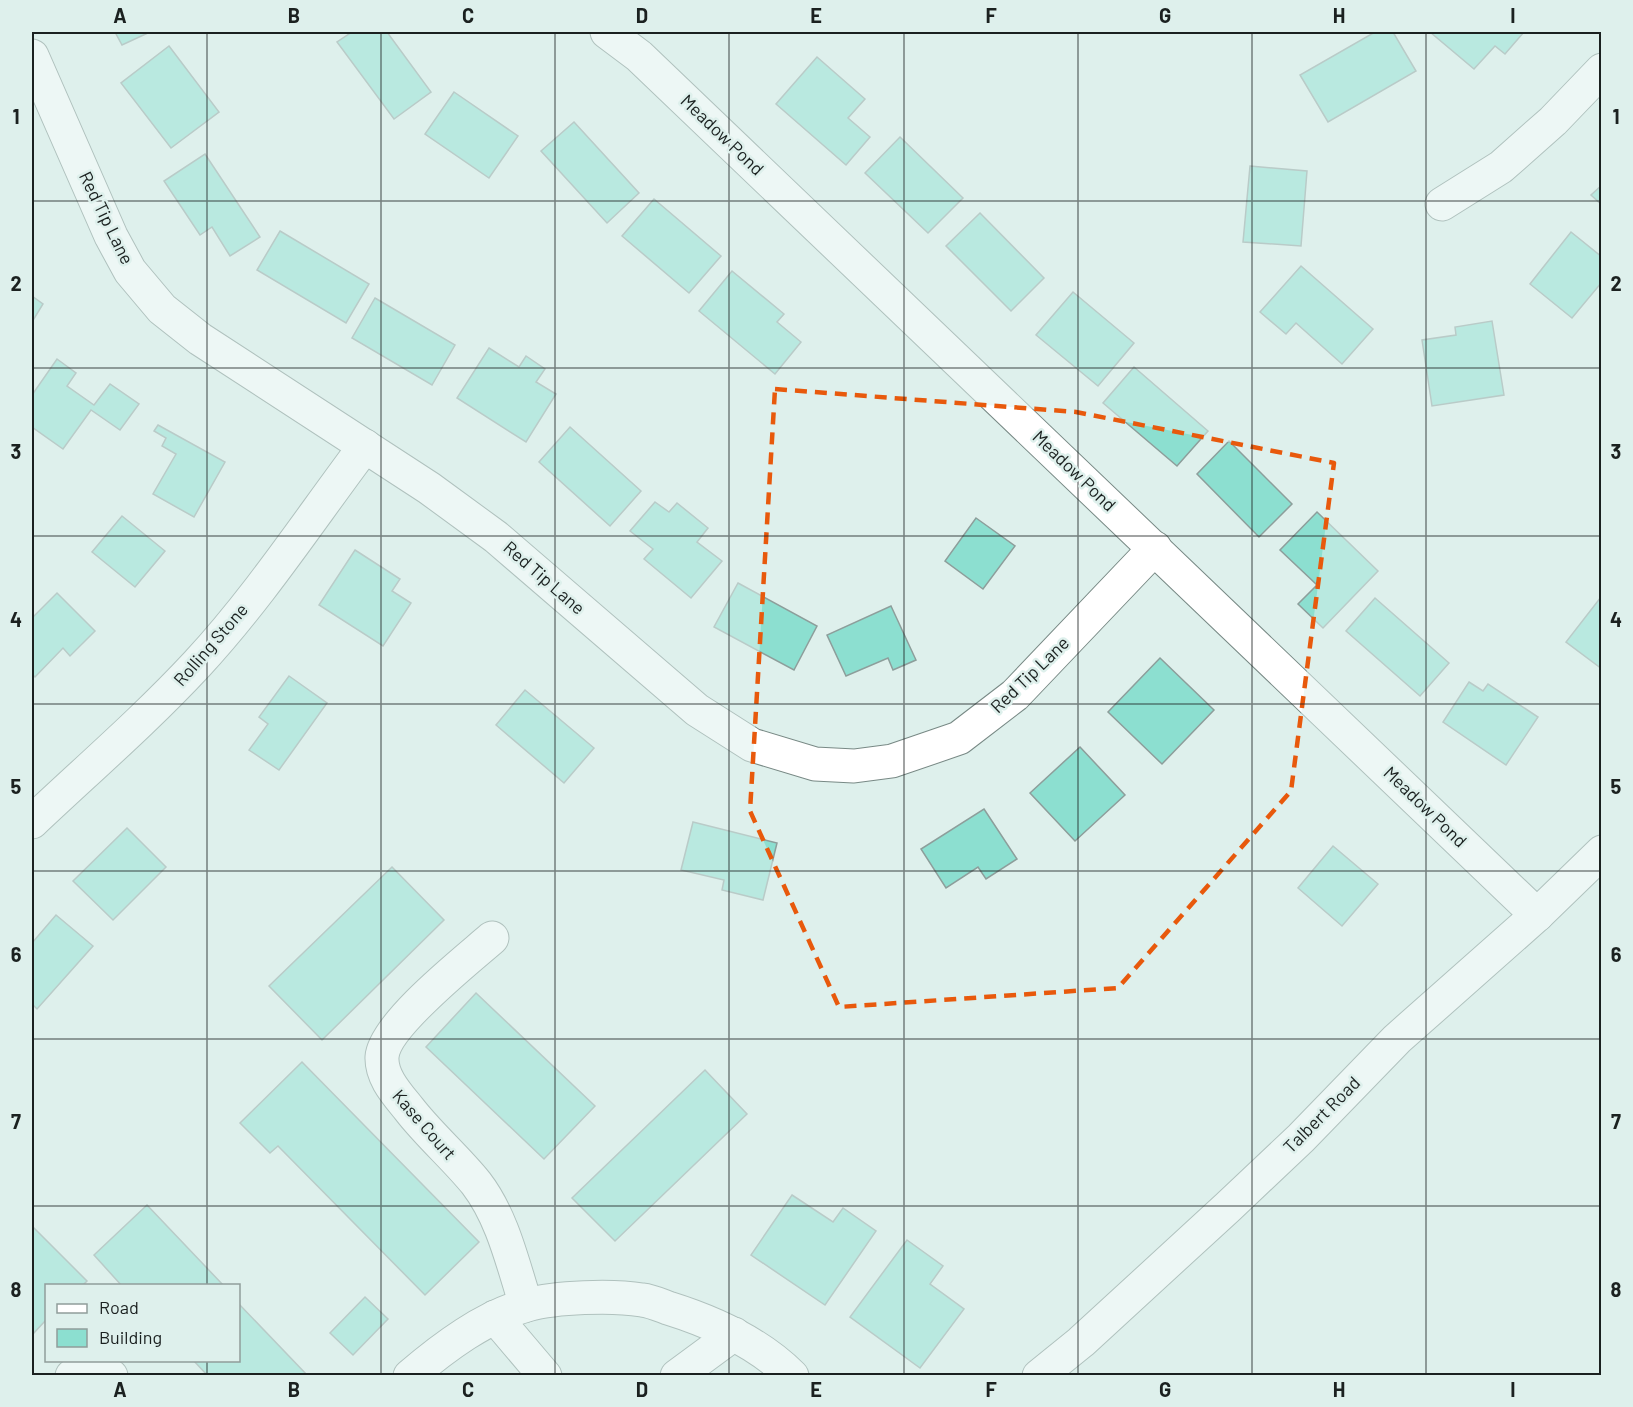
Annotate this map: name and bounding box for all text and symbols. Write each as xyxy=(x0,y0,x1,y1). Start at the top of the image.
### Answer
text: A xyxy=(113,3,127,27)
text: B xyxy=(288,3,300,27)
text: C xyxy=(462,3,474,27)
text: D xyxy=(636,3,648,27)
text: E xyxy=(810,3,822,27)
text: F xyxy=(985,3,997,27)
text: G xyxy=(1159,3,1171,27)
text: H xyxy=(1333,3,1345,27)
text: I xyxy=(1510,3,1516,27)
street label: Meadow Pond xyxy=(677,89,769,179)
text: 1 xyxy=(12,104,20,128)
text: 1 xyxy=(1612,104,1620,128)
street label: Red Tip Lane xyxy=(75,167,139,268)
text: 2 xyxy=(10,271,22,295)
text: 2 xyxy=(1610,271,1622,295)
street label: Meadow Pond xyxy=(1029,425,1121,515)
text: 3 xyxy=(11,439,21,463)
text: 3 xyxy=(1611,439,1621,463)
street label: Red Tip Lane xyxy=(499,536,590,619)
street label: Rolling Stone xyxy=(168,599,252,690)
text: 4 xyxy=(10,607,22,631)
text: 4 xyxy=(1610,607,1622,631)
street label: Red Tip Lane xyxy=(985,631,1073,717)
street label: Meadow Pond xyxy=(1380,761,1472,851)
text: 5 xyxy=(11,774,22,798)
text: 5 xyxy=(1611,774,1622,798)
text: 6 xyxy=(11,942,22,966)
text: 6 xyxy=(1611,942,1622,966)
street label: Talbert Road xyxy=(1278,1071,1364,1157)
street label: Kase Court xyxy=(388,1085,461,1164)
text: 7 xyxy=(11,1109,21,1133)
text: 7 xyxy=(1611,1109,1621,1133)
text: 8 xyxy=(11,1277,22,1301)
text: 8 xyxy=(1611,1277,1622,1301)
legend xyxy=(45,1284,240,1362)
text: Road xyxy=(99,1296,139,1318)
text: Building xyxy=(99,1326,162,1348)
text: A xyxy=(113,1377,127,1401)
text: B xyxy=(288,1377,300,1401)
text: C xyxy=(462,1377,474,1401)
text: D xyxy=(636,1377,648,1401)
text: E xyxy=(810,1377,822,1401)
text: F xyxy=(985,1377,997,1401)
text: G xyxy=(1159,1377,1171,1401)
text: H xyxy=(1333,1377,1345,1401)
text: I xyxy=(1510,1377,1516,1401)

